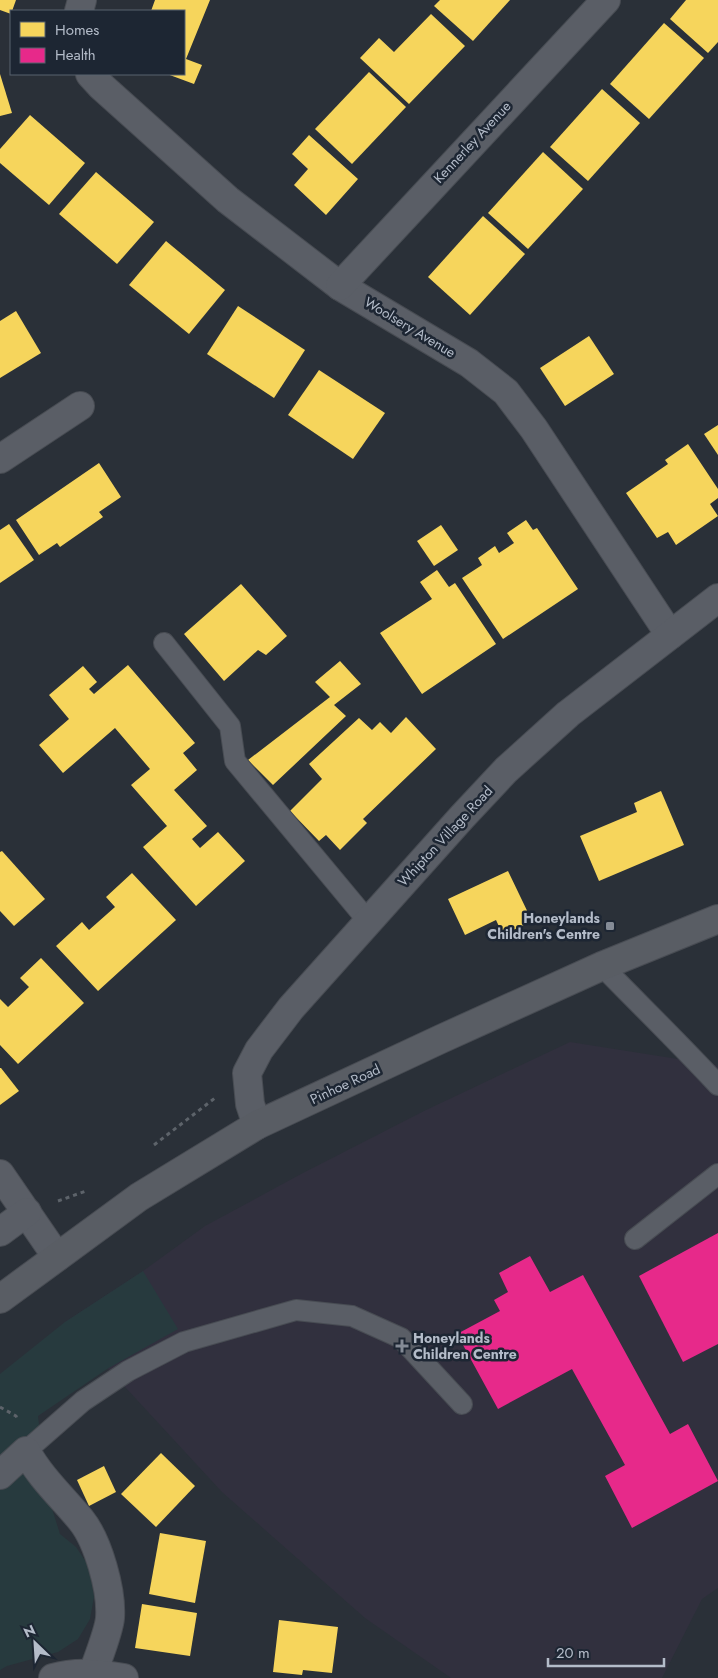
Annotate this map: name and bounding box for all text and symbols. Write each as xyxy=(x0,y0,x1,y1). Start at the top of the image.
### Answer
legend xyxy=(10,10,185,75)
text: Homes xyxy=(55,19,99,41)
text: Health xyxy=(55,44,96,66)
street label: Kennerley Avenue xyxy=(429,97,515,187)
street label: Woolsery Avenue xyxy=(361,292,459,362)
street label: Whipton Village Road xyxy=(393,781,497,891)
place label: Honeylands Children's Centre xyxy=(487,908,601,944)
marker: Honeylands Children's Centre xyxy=(604,920,616,932)
street label: Pinhoe Road xyxy=(307,1059,383,1109)
place label: Honeylands Children Centre xyxy=(413,1328,517,1364)
marker: Honeylands Children Centre xyxy=(395,1339,409,1353)
north arrow xyxy=(10,1618,60,1668)
text: N xyxy=(20,1620,39,1643)
scale bar xyxy=(548,1636,664,1668)
text: 20 m xyxy=(556,1642,590,1664)

